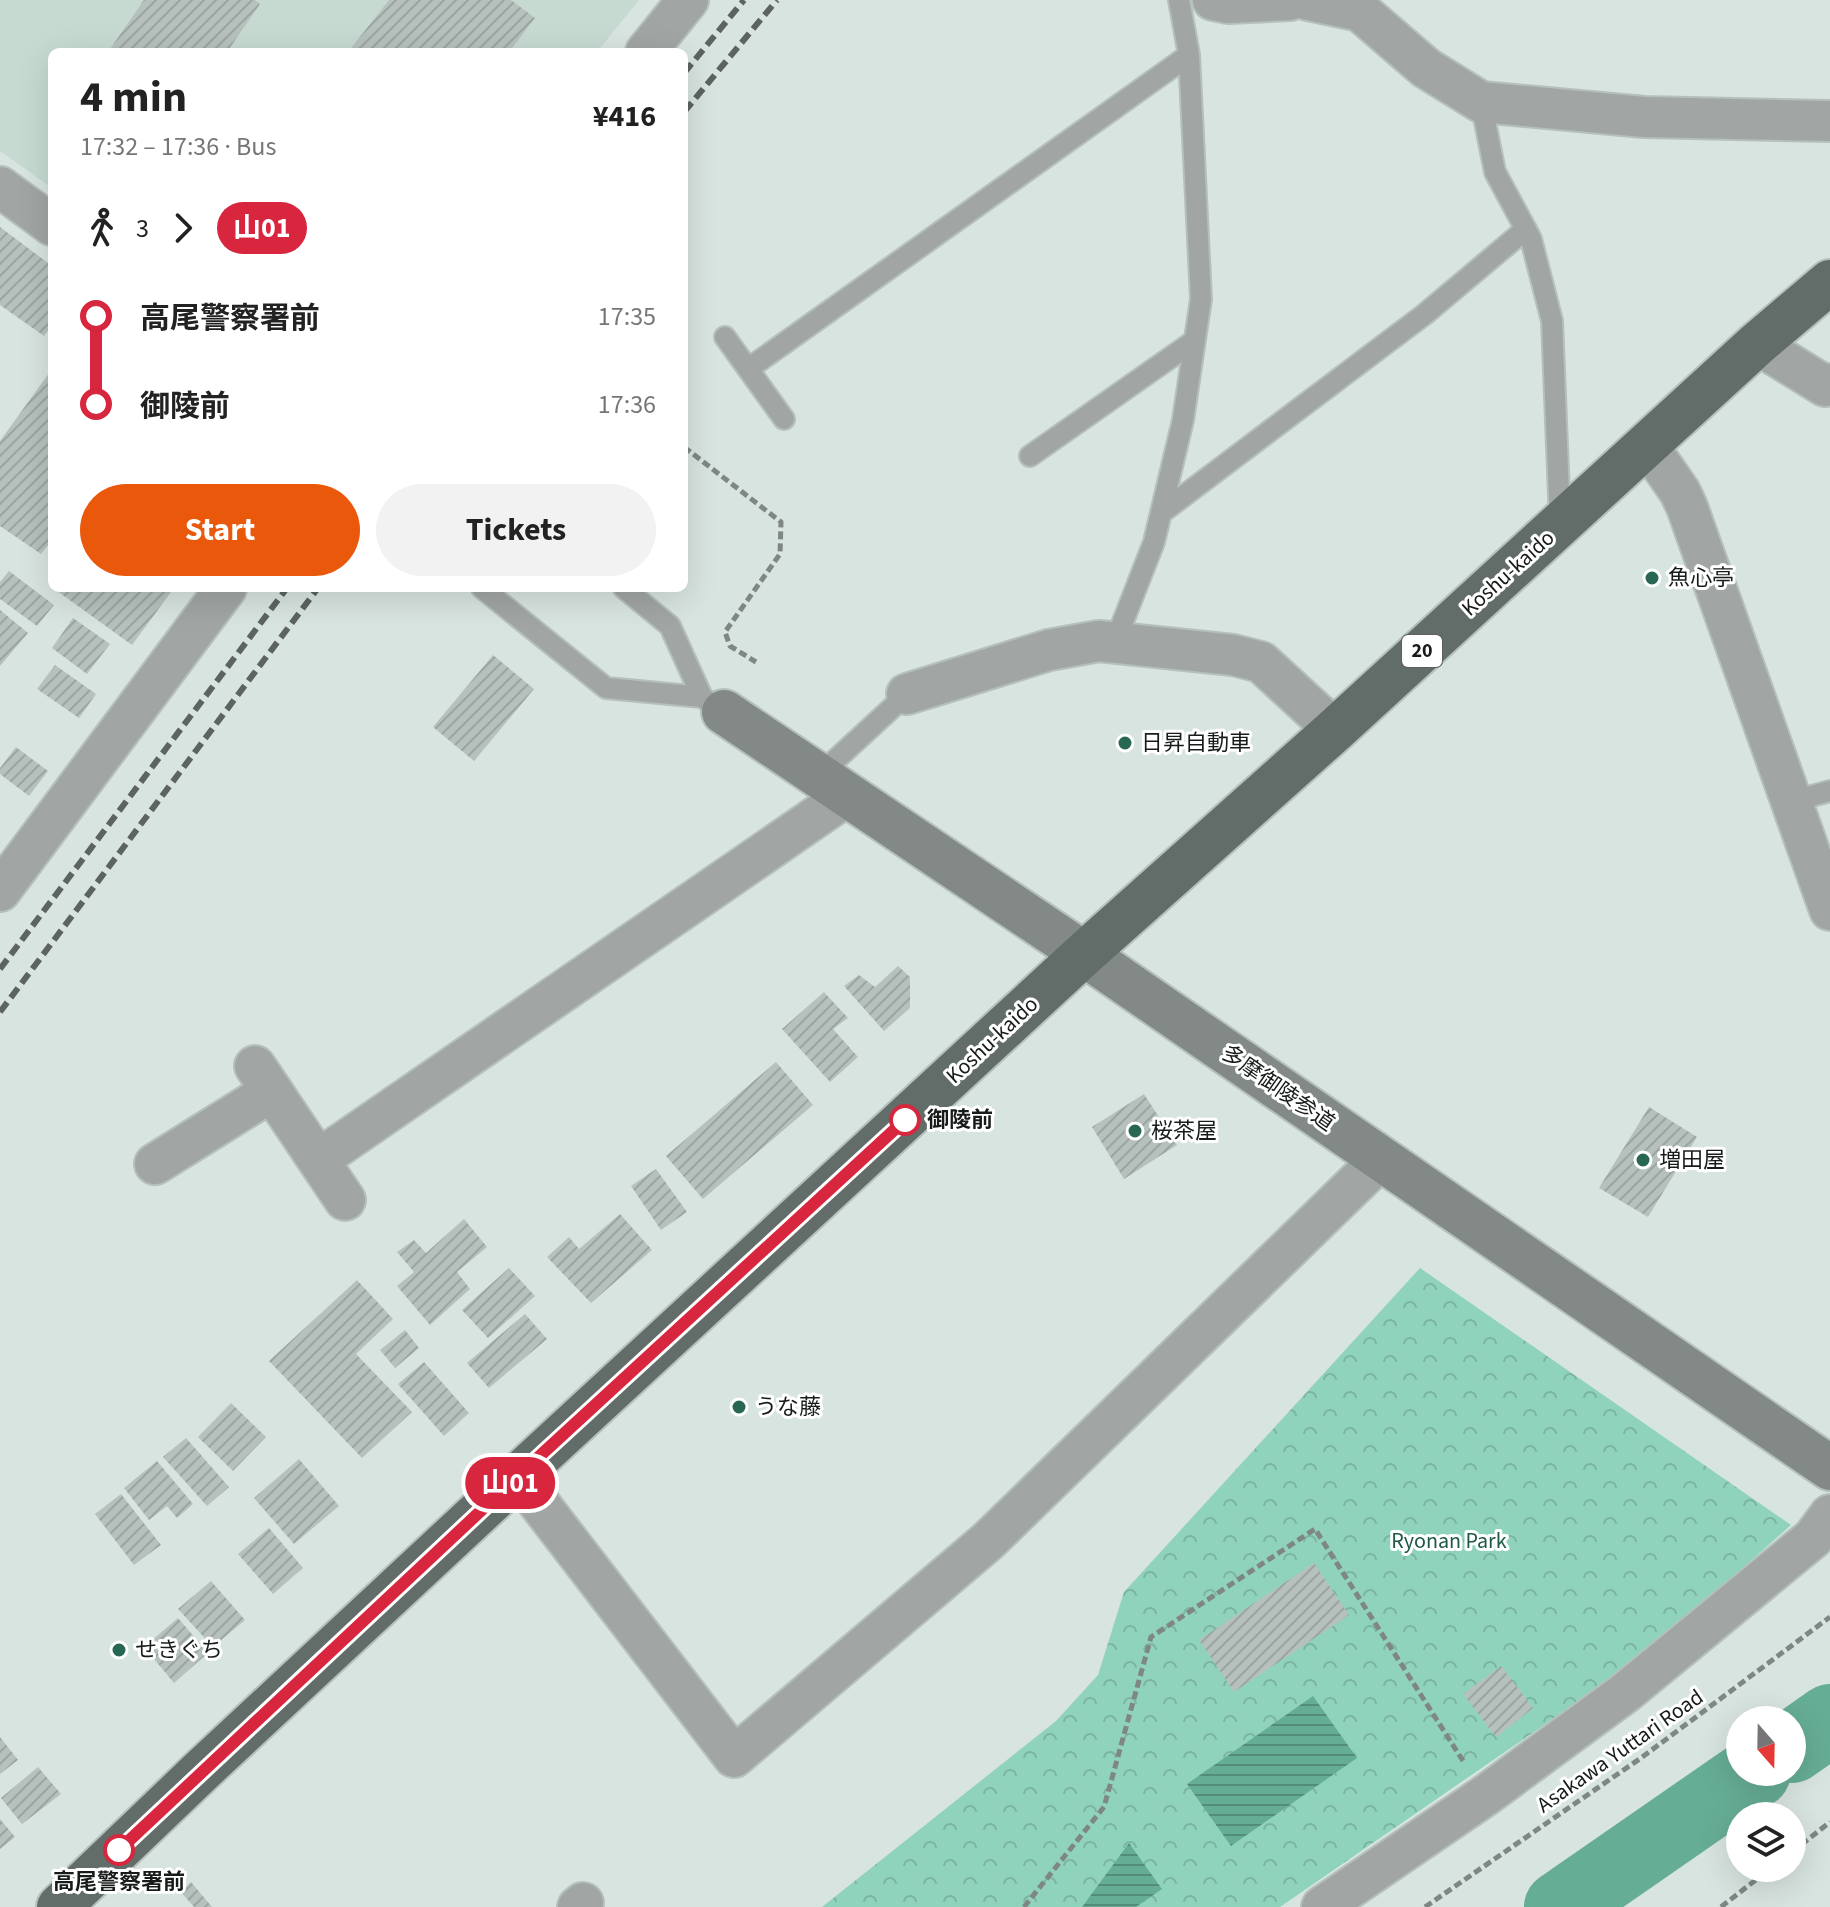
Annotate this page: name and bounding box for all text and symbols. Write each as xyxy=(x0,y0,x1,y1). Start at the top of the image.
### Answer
text: 4 min xyxy=(80,66,187,129)
text: ¥416 xyxy=(593,95,656,138)
text: 17:32 – 17:36 · Bus xyxy=(80,128,276,165)
icon: walk xyxy=(80,206,124,250)
icon: forward xyxy=(161,206,205,250)
text: 山01 xyxy=(233,208,291,248)
text: 3 xyxy=(136,210,149,247)
text: 高尾警察署前 xyxy=(140,297,320,340)
text: 17:35 xyxy=(598,298,656,335)
text: 御陵前 xyxy=(140,385,230,428)
text: 17:36 xyxy=(598,386,656,423)
button: Start xyxy=(80,484,360,576)
button: Tickets xyxy=(376,484,656,576)
street label: Koshu-kaido xyxy=(1454,522,1562,624)
place label: 魚心亭 xyxy=(1668,562,1734,594)
marker: 魚心亭 xyxy=(1643,569,1661,587)
road number: 20 xyxy=(1402,635,1442,667)
place label: 日昇自動車 xyxy=(1141,727,1251,759)
marker: 日昇自動車 xyxy=(1116,734,1134,752)
street label: Koshu-kaido xyxy=(939,989,1045,1091)
street label: 多摩御陵参道 xyxy=(1215,1037,1341,1139)
place label: 御陵前 xyxy=(927,1104,993,1136)
marker: 御陵前 xyxy=(890,1105,920,1135)
place label: 桜茶屋 xyxy=(1151,1115,1217,1147)
marker: 桜茶屋 xyxy=(1126,1122,1144,1140)
place label: 増田屋 xyxy=(1659,1144,1725,1176)
marker: 増田屋 xyxy=(1634,1151,1652,1169)
place label: うな藤 xyxy=(755,1391,821,1423)
marker: うな藤 xyxy=(730,1398,748,1416)
line badge: 山01 xyxy=(464,1457,556,1509)
text: 山01 xyxy=(481,1463,539,1503)
park label: Ryonan Park xyxy=(1391,1525,1507,1557)
place label: せきぐち xyxy=(135,1634,223,1666)
marker: せきぐち xyxy=(110,1641,128,1659)
street label: Asakawa Yuttari Road xyxy=(1530,1681,1710,1821)
north arrow xyxy=(1726,1706,1806,1786)
map controls xyxy=(1726,1706,1806,1882)
button: layers xyxy=(1726,1802,1806,1882)
marker: 高尾警察署前 xyxy=(104,1835,134,1865)
place label: 高尾警察署前 xyxy=(53,1866,185,1898)

